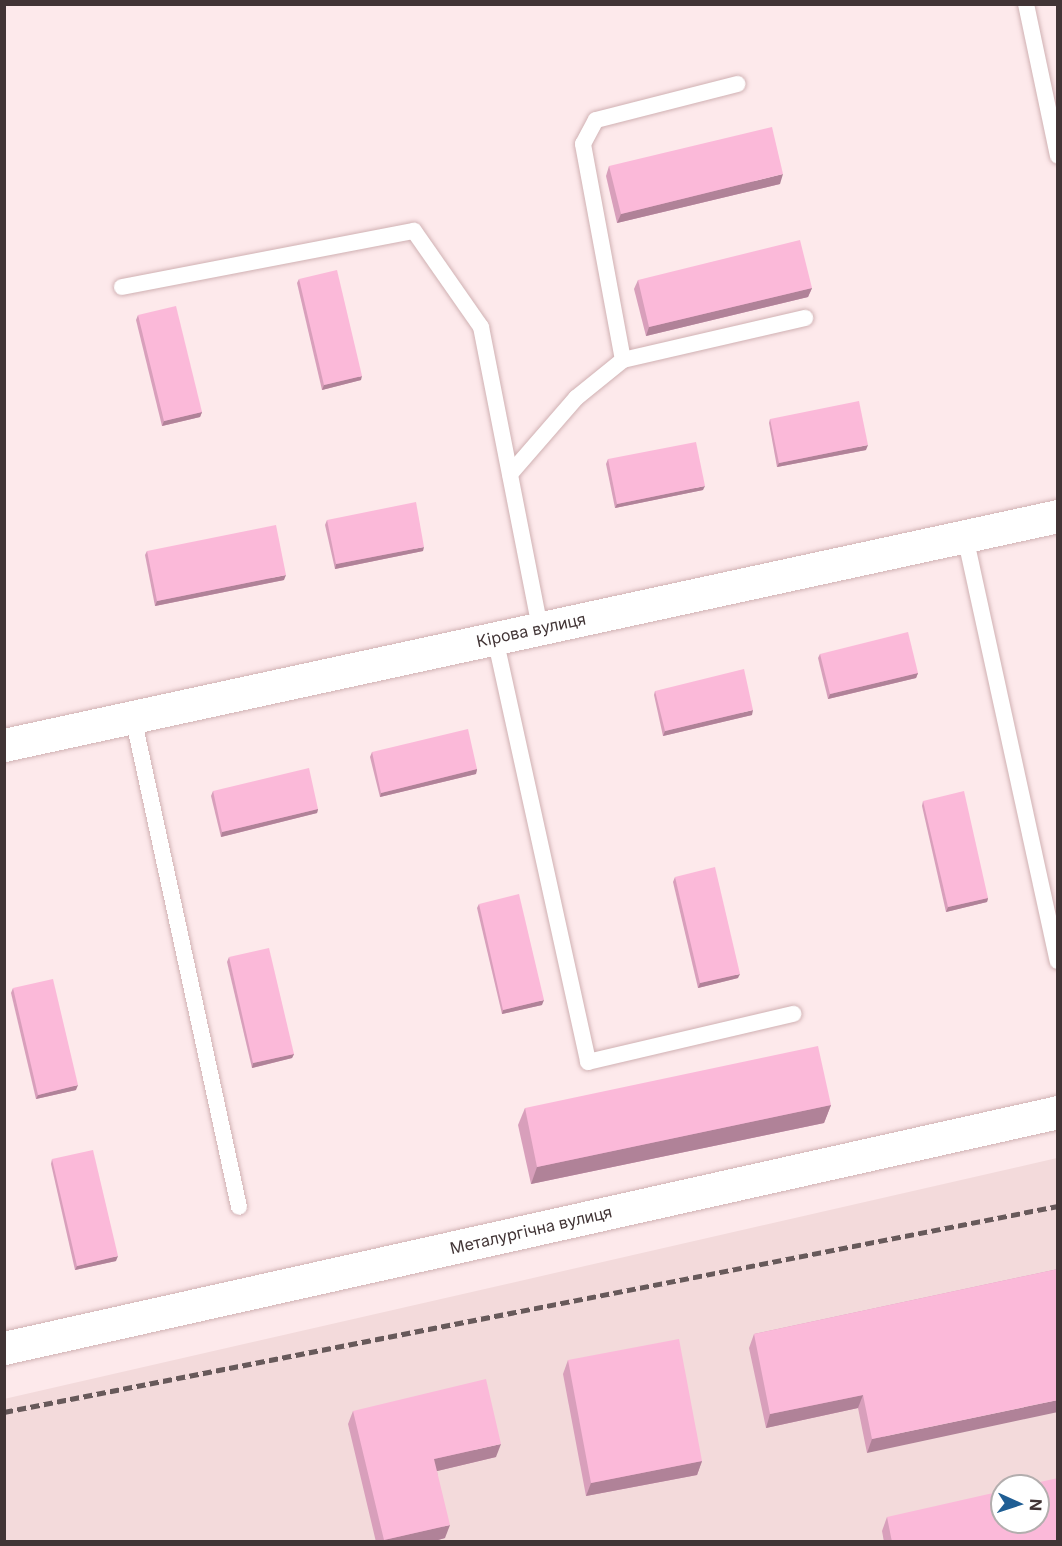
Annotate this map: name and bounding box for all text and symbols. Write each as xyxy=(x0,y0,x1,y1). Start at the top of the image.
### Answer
street label: Кірова вулиця xyxy=(475,609,587,651)
street label: Металургічна вулиця xyxy=(448,1202,614,1258)
north arrow xyxy=(990,1474,1050,1534)
text: N xyxy=(1026,1498,1046,1511)

